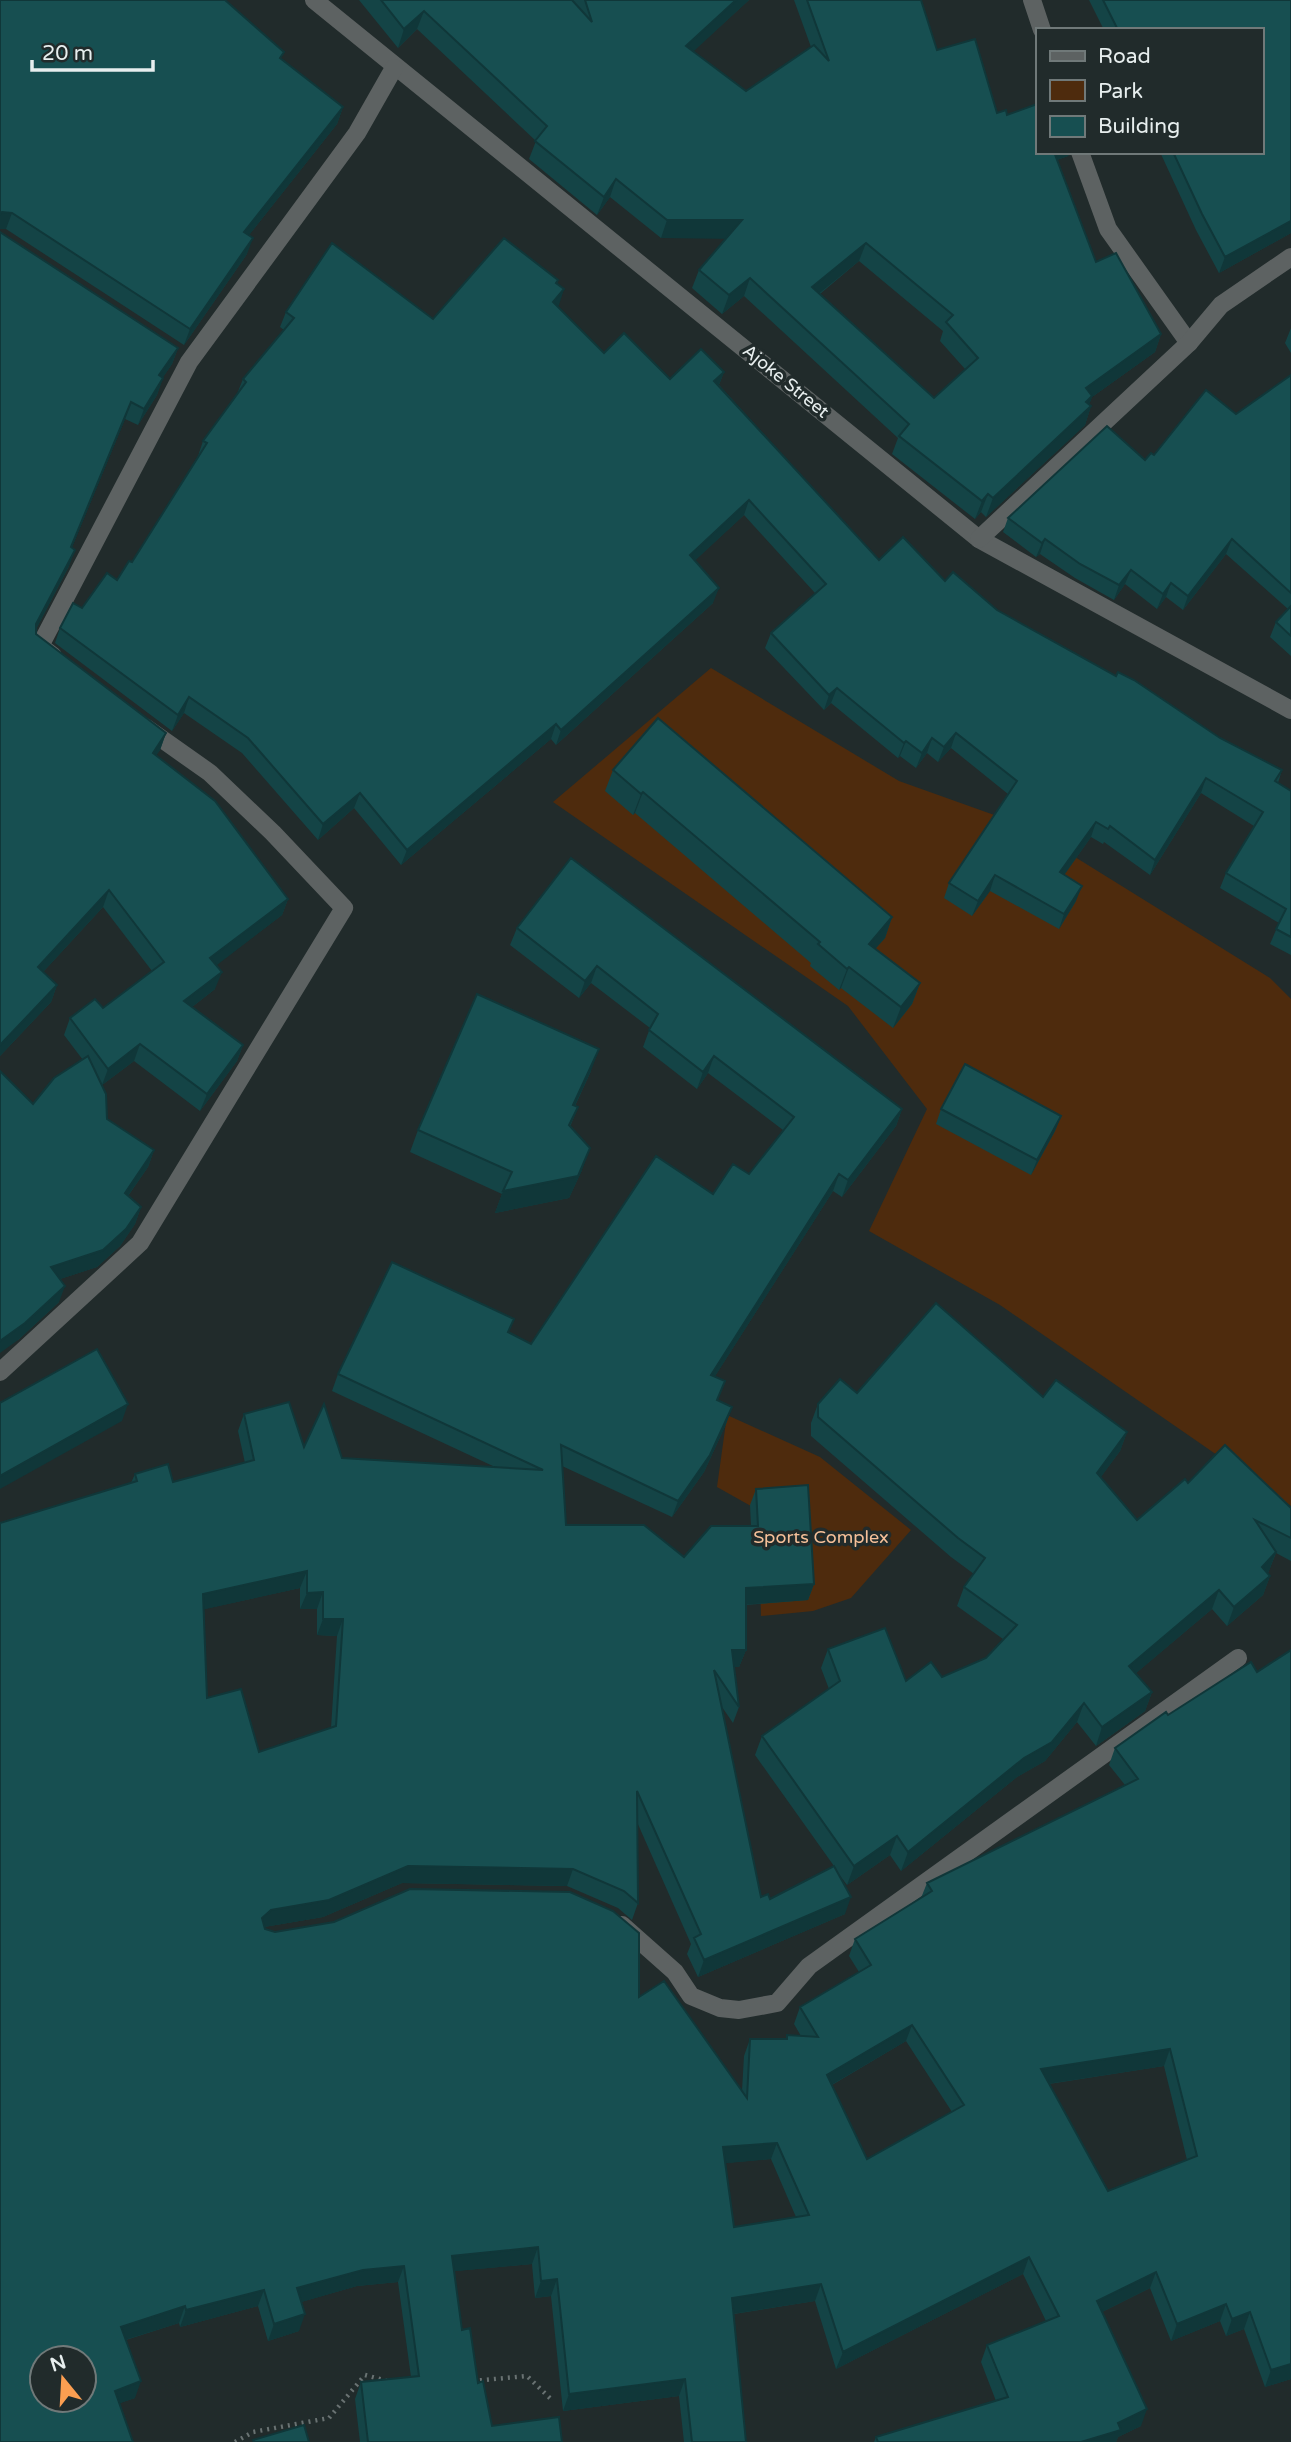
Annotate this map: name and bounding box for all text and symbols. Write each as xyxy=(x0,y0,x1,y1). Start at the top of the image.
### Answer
scale bar xyxy=(32,28,152,72)
legend xyxy=(1036,28,1263,154)
text: 20 m xyxy=(42,41,93,66)
text: Road xyxy=(1098,44,1151,69)
text: Park xyxy=(1098,79,1143,104)
text: Building xyxy=(1098,114,1180,139)
street label: Ajoke Street xyxy=(738,339,834,423)
park label: Sports Complex xyxy=(753,1526,889,1548)
north arrow xyxy=(28,2344,98,2414)
text: N xyxy=(47,2351,69,2377)

